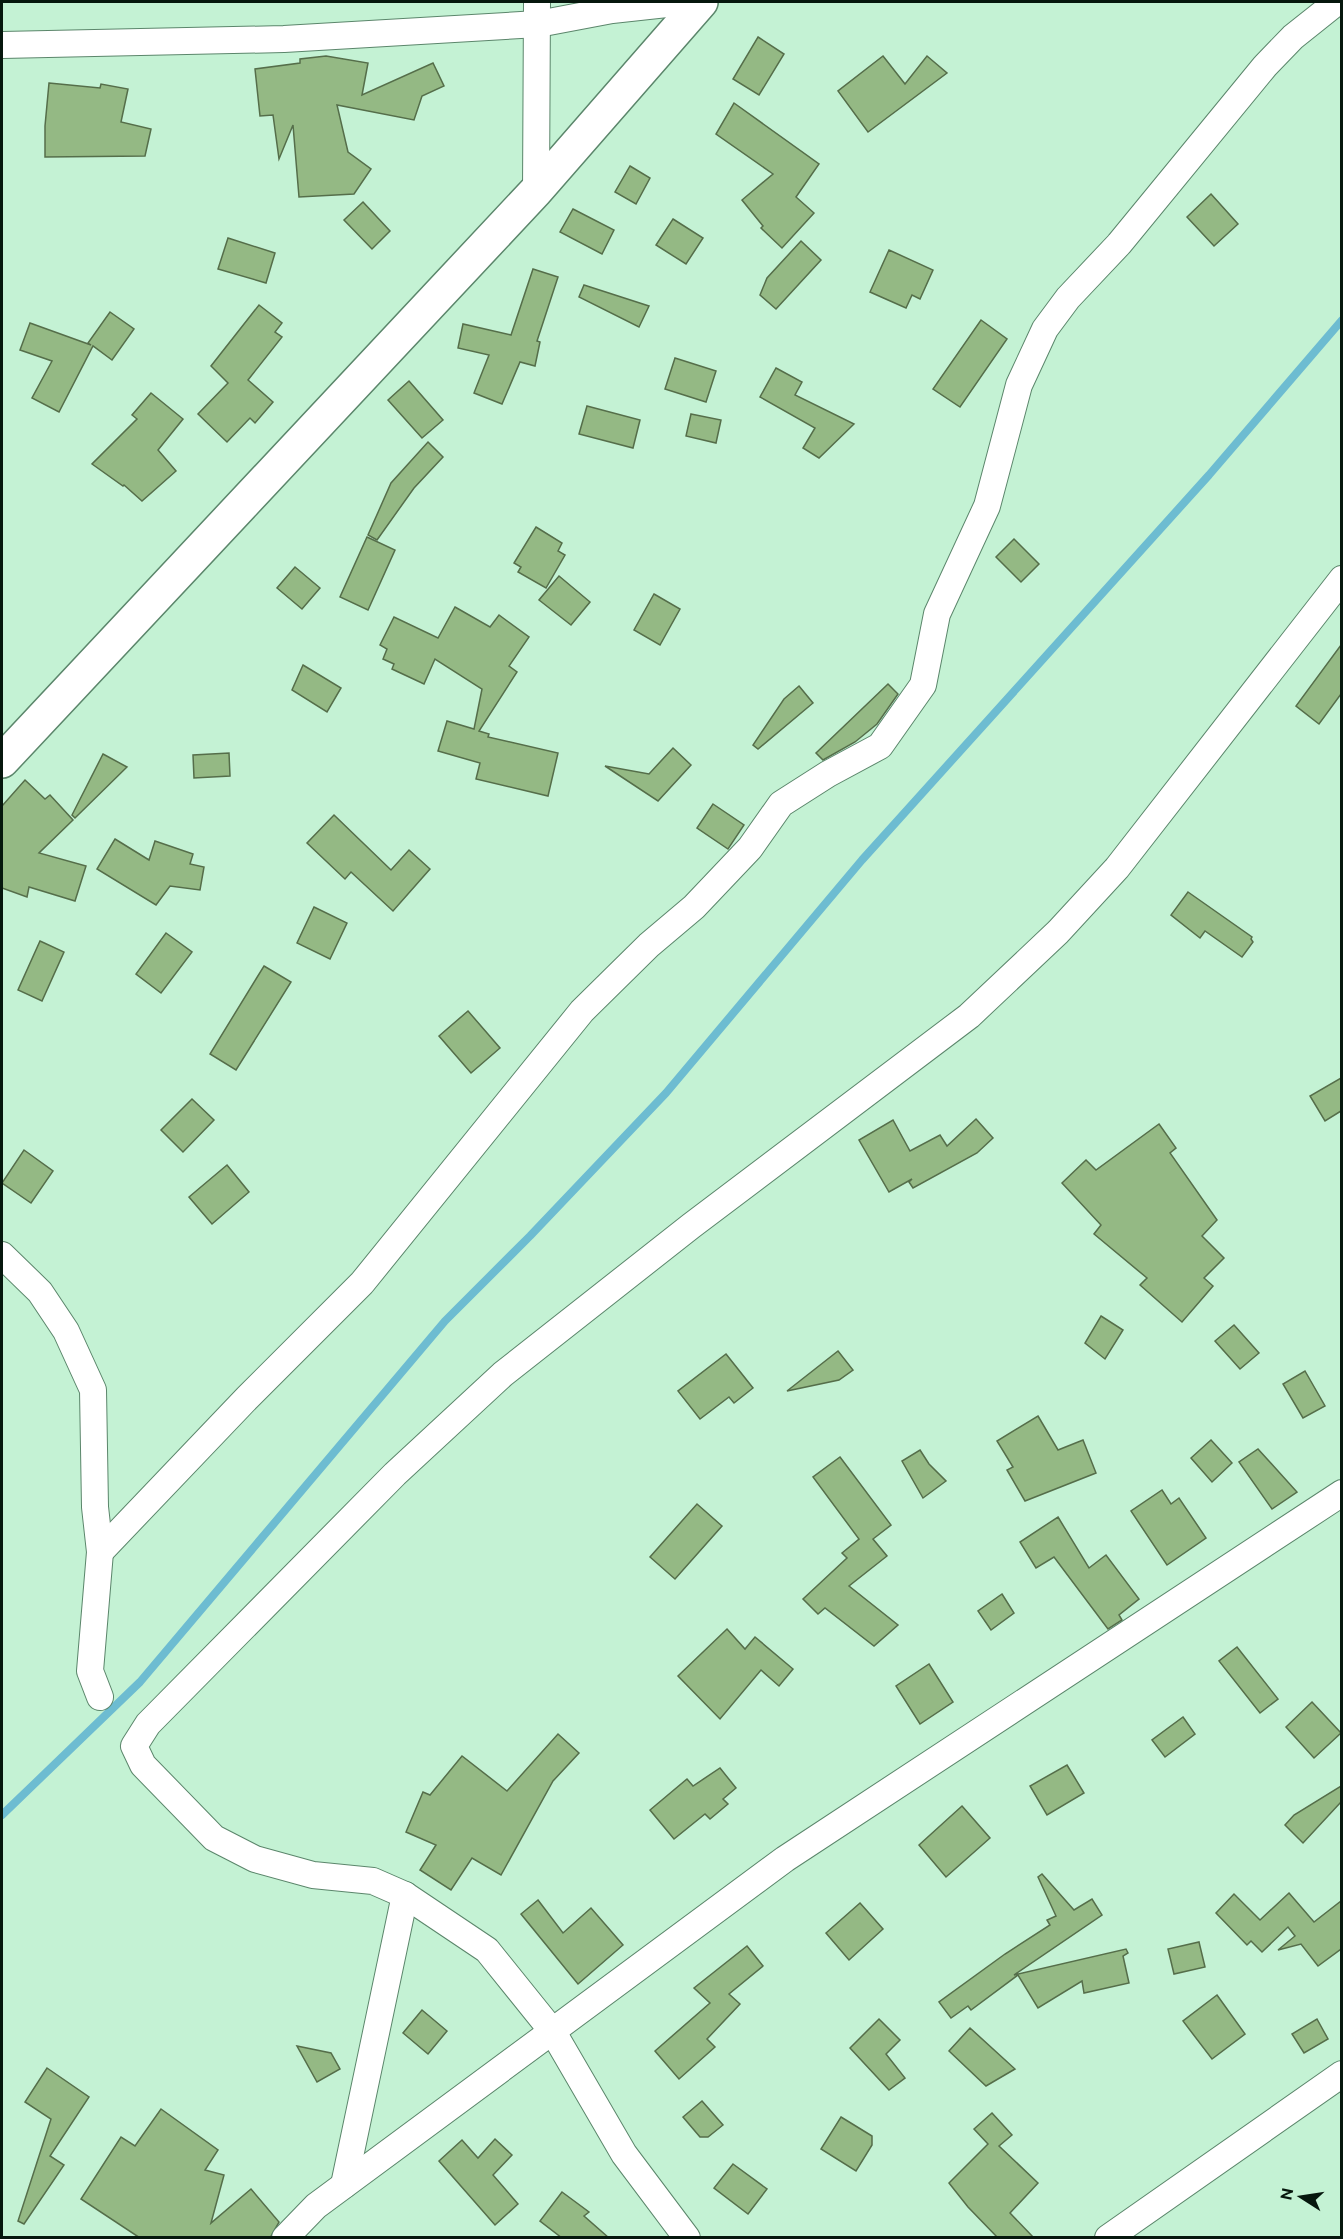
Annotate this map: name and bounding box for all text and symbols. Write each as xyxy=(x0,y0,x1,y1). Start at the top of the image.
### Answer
north arrow xyxy=(1271,2167,1331,2227)
text: N xyxy=(1276,2186,1296,2202)

